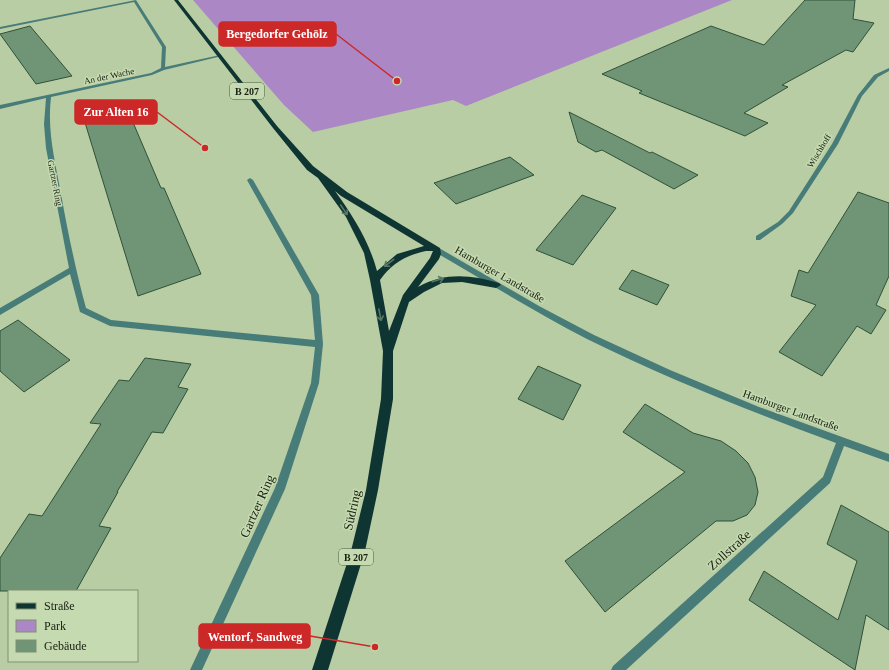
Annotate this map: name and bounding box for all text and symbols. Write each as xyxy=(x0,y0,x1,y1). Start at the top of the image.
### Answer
callout: Bergedorfer Gehölz xyxy=(219,22,336,46)
text: Bergedorfer Gehölz xyxy=(226,27,328,41)
street label: An der Wache xyxy=(83,66,135,86)
road number: B 207 xyxy=(230,83,264,99)
callout: Zur Alten 16 xyxy=(75,100,157,124)
text: Zur Alten 16 xyxy=(83,105,149,119)
street label: Wischhoff xyxy=(805,132,833,170)
street label: Gartzer Ring xyxy=(46,159,64,207)
one-way arrow xyxy=(340,204,349,215)
street label: Hamburger Landstraße xyxy=(453,243,547,305)
one-way arrow xyxy=(383,259,394,268)
one-way arrow xyxy=(431,276,443,284)
one-way arrow xyxy=(377,309,385,322)
street label: Hamburger Landstraße xyxy=(741,387,841,433)
street label: Gartzer Ring xyxy=(236,472,278,540)
street label: Südring xyxy=(340,488,364,532)
street label: Zollstraße xyxy=(704,527,754,573)
road number: B 207 xyxy=(339,549,373,565)
legend xyxy=(8,590,138,662)
text: Straße xyxy=(44,599,75,613)
text: Park xyxy=(44,619,66,633)
callout: Wentorf, Sandweg xyxy=(199,624,310,648)
text: Wentorf, Sandweg xyxy=(208,630,302,644)
text: Gebäude xyxy=(44,639,87,653)

